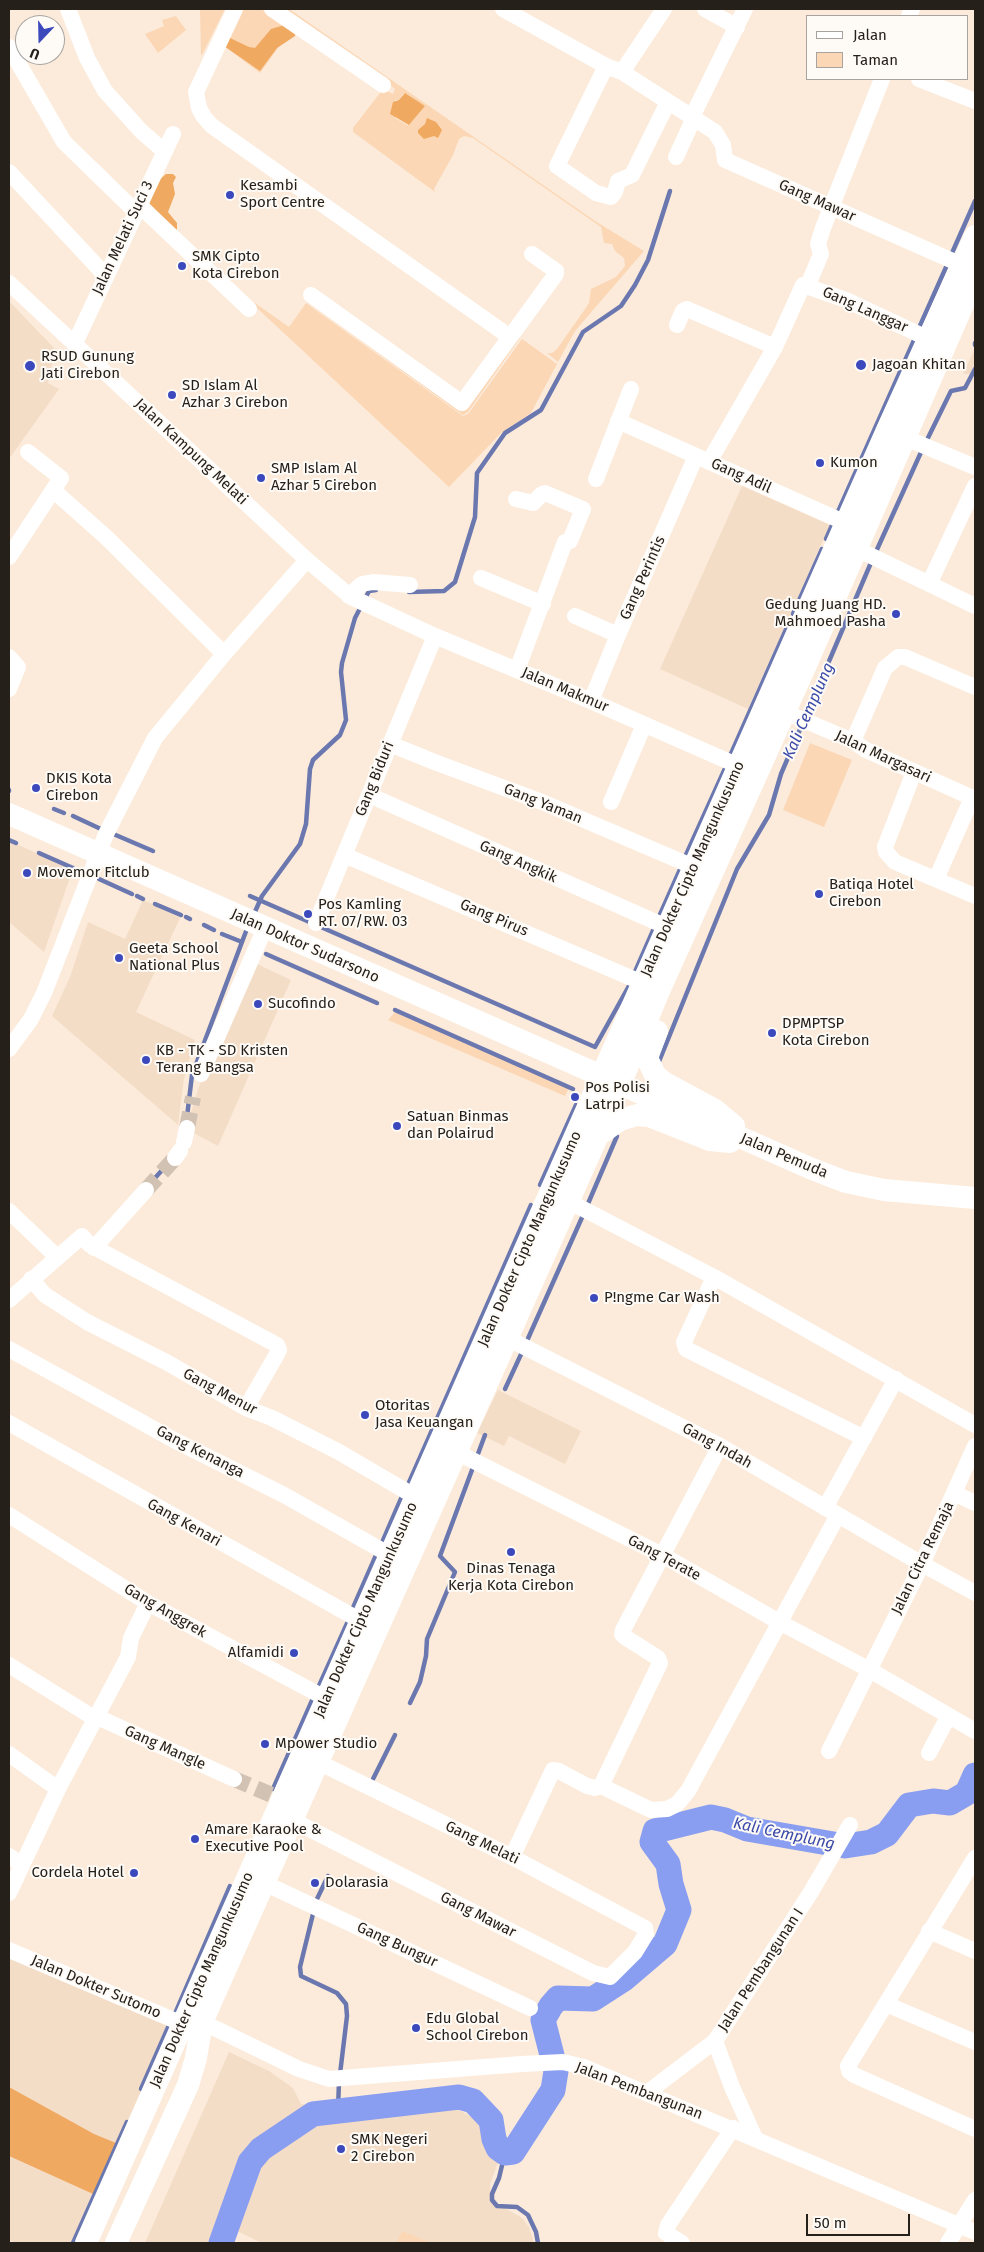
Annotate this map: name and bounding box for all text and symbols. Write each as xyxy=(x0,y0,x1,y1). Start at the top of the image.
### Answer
north arrow xyxy=(15,15,65,65)
legend xyxy=(806,15,969,80)
text: Jalan xyxy=(853,26,887,44)
text: U xyxy=(27,44,42,63)
text: Taman xyxy=(853,51,898,69)
street label: Gang Mawar xyxy=(776,176,858,226)
place label: Kesambi Sport Centre xyxy=(240,177,325,212)
street label: Jalan Melati Suci 3 xyxy=(89,178,157,298)
marker: Kesambi Sport Centre xyxy=(224,189,236,201)
place label: SMK Cipto Kota Cirebon xyxy=(192,248,279,283)
marker: SMK Cipto Kota Cirebon xyxy=(176,260,188,272)
street label: Gang Langgar xyxy=(819,283,911,337)
place label: RSUD Gunung Jati Cirebon xyxy=(41,348,134,383)
place label: Jagoan Khitan xyxy=(872,356,966,374)
marker: Jagoan Khitan xyxy=(854,358,868,372)
marker: RSUD Gunung Jati Cirebon xyxy=(23,359,37,373)
place label: SD Islam Al Azhar 3 Cirebon xyxy=(182,377,288,412)
marker: SD Islam Al Azhar 3 Cirebon xyxy=(166,389,178,401)
street label: Jalan Kampung Melati xyxy=(131,395,251,509)
place label: Kumon xyxy=(830,454,878,472)
street label: Gang Adil xyxy=(708,455,774,497)
marker: Kumon xyxy=(814,457,826,469)
place label: SMP Islam Al Azhar 5 Cirebon xyxy=(271,460,377,495)
marker: SMP Islam Al Azhar 5 Cirebon xyxy=(255,472,267,484)
street label: Gang Perintis xyxy=(616,533,670,623)
place label: Gedung Juang HD. Mahmoed Pasha xyxy=(765,596,886,631)
marker: Gedung Juang HD. Mahmoed Pasha xyxy=(890,608,902,620)
water label: Kali Cemplung xyxy=(779,660,839,762)
street label: Jalan Makmur xyxy=(519,664,611,716)
street label: Jalan Margasari xyxy=(832,727,934,787)
street label: Gang Biduri xyxy=(352,739,398,819)
street label: Jalan Dokter Cipto Mangunkusumo xyxy=(637,758,749,980)
place label: DKIS Kota Cirebon xyxy=(46,770,112,805)
street label: Gang Yaman xyxy=(501,780,585,828)
marker: DKIS Kota Cirebon xyxy=(30,782,42,794)
street label: Gang Angkik xyxy=(476,837,560,887)
place label: Movemor Fitclub xyxy=(37,864,150,882)
marker: Movemor Fitclub xyxy=(21,867,33,879)
place label: Batiqa Hotel Cirebon xyxy=(829,876,914,911)
marker: Batiqa Hotel Cirebon xyxy=(813,888,825,900)
place label: Pos Kamling RT. 07/RW. 03 xyxy=(318,896,407,931)
street label: Gang Pirus xyxy=(457,896,531,940)
street label: Jalan Doktor Sudarsono xyxy=(228,905,382,987)
marker: Pos Kamling RT. 07/RW. 03 xyxy=(302,908,314,920)
place label: Geeta School National Plus xyxy=(129,940,220,975)
marker: Geeta School National Plus xyxy=(113,952,125,964)
place label: Sucofindo xyxy=(268,995,336,1013)
marker: Sucofindo xyxy=(252,998,264,1010)
place label: DPMPTSP Kota Cirebon xyxy=(782,1015,869,1050)
marker: DPMPTSP Kota Cirebon xyxy=(766,1027,778,1039)
place label: KB - TK - SD Kristen Terang Bangsa xyxy=(156,1042,288,1077)
marker: KB - TK - SD Kristen Terang Bangsa xyxy=(140,1054,152,1066)
place label: Pos Polisi Latrpi xyxy=(585,1079,650,1114)
marker: Pos Polisi Latrpi xyxy=(569,1091,581,1103)
place label: Satuan Binmas dan Polairud xyxy=(407,1108,508,1143)
marker: Satuan Binmas dan Polairud xyxy=(391,1120,403,1132)
street label: Jalan Dokter Cipto Mangunkusumo xyxy=(474,1128,586,1350)
street label: Jalan Pemuda xyxy=(738,1130,830,1182)
place label: P!ngme Car Wash xyxy=(604,1289,720,1307)
marker: P!ngme Car Wash xyxy=(588,1292,600,1304)
street label: Gang Menur xyxy=(180,1365,260,1419)
place label: Otoritas Jasa Keuangan xyxy=(375,1397,474,1432)
marker: Otoritas Jasa Keuangan xyxy=(359,1409,371,1421)
street label: Gang Indah xyxy=(679,1419,755,1473)
street label: Gang Kenanga xyxy=(153,1422,247,1482)
street label: Gang Kenari xyxy=(144,1495,224,1551)
street label: Jalan Dokter Cipto Mangunkusumo xyxy=(310,1499,422,1721)
street label: Jalan Citra Remaja xyxy=(888,1499,958,1617)
street label: Gang Terate xyxy=(624,1531,704,1585)
marker: Dinas Tenaga Kerja Kota Cirebon xyxy=(505,1546,517,1558)
place label: Dinas Tenaga Kerja Kota Cirebon xyxy=(448,1560,574,1595)
street label: Gang Anggrek xyxy=(121,1580,209,1642)
place label: Alfamidi xyxy=(228,1644,284,1662)
marker: Alfamidi xyxy=(288,1647,300,1659)
street label: Gang Mangle xyxy=(122,1722,208,1774)
place label: Mpower Studio xyxy=(275,1735,377,1753)
marker: Mpower Studio xyxy=(259,1738,271,1750)
water label: Kali Cemplung xyxy=(731,1814,837,1854)
street label: Gang Melati xyxy=(442,1817,522,1869)
place label: Amare Karaoke & Executive Pool xyxy=(205,1821,322,1856)
marker: Amare Karaoke & Executive Pool xyxy=(189,1833,201,1845)
place label: Cordela Hotel xyxy=(31,1864,124,1882)
marker: Cordela Hotel xyxy=(128,1867,140,1879)
street label: Jalan Dokter Cipto Mangunkusumo xyxy=(146,1869,258,2091)
place label: Dolarasia xyxy=(325,1874,389,1892)
marker: Dolarasia xyxy=(309,1877,321,1889)
street label: Gang Mawar xyxy=(437,1888,519,1942)
street label: Jalan Pembangunan I xyxy=(714,1905,808,2035)
street label: Gang Bungur xyxy=(354,1918,440,1972)
street label: Jalan Dokter Sutomo xyxy=(28,1951,164,2023)
place label: Edu Global School Cirebon xyxy=(426,2010,529,2045)
marker: Edu Global School Cirebon xyxy=(410,2022,422,2034)
street label: Jalan Pembangunan xyxy=(573,2058,705,2124)
place label: SMK Negeri 2 Cirebon xyxy=(351,2131,428,2166)
marker: SMK Negeri 2 Cirebon xyxy=(335,2143,347,2155)
scale bar xyxy=(809,2204,913,2236)
text: 50 m xyxy=(814,2214,847,2232)

